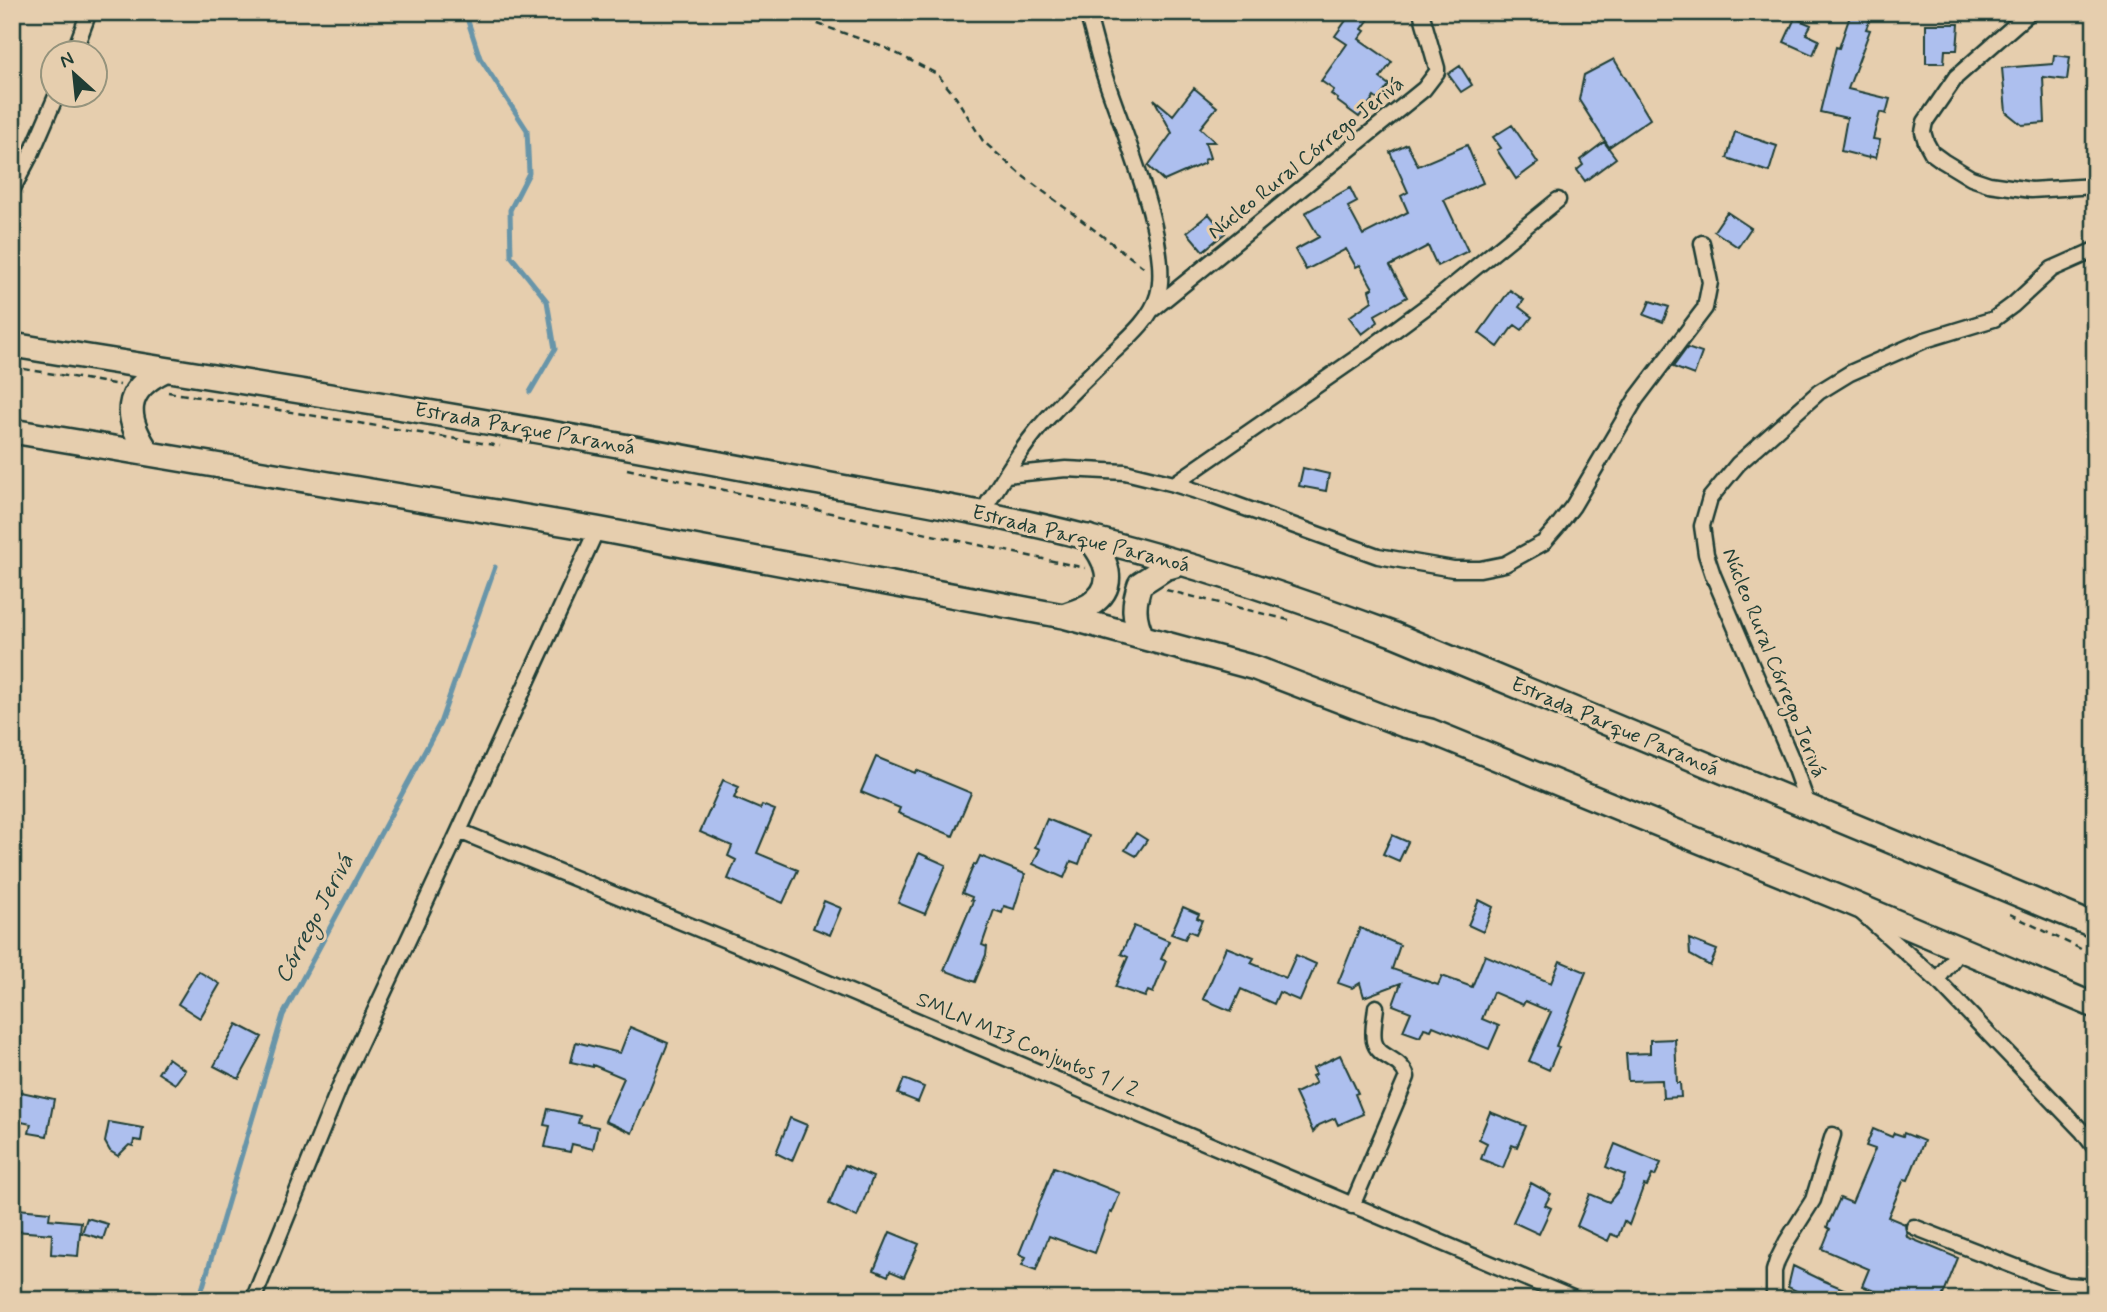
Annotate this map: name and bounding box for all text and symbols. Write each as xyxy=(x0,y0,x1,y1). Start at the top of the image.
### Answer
north arrow xyxy=(38,38,108,108)
text: N xyxy=(56,46,78,74)
street label: Núcleo Rural Córrego Jerivá xyxy=(1202,70,1411,247)
street label: Estrada Parque Paranoá xyxy=(412,396,638,462)
street label: Estrada Parque Paranoá xyxy=(969,498,1193,580)
street label: Núcleo Rural Córrego Jerivá xyxy=(1714,544,1833,782)
street label: Estrada Parque Paranoá xyxy=(1507,670,1723,784)
water label: Córrego Jerivá xyxy=(268,849,363,990)
street label: SMLN MI3 Conjuntos 1 / 2 xyxy=(912,986,1142,1104)

